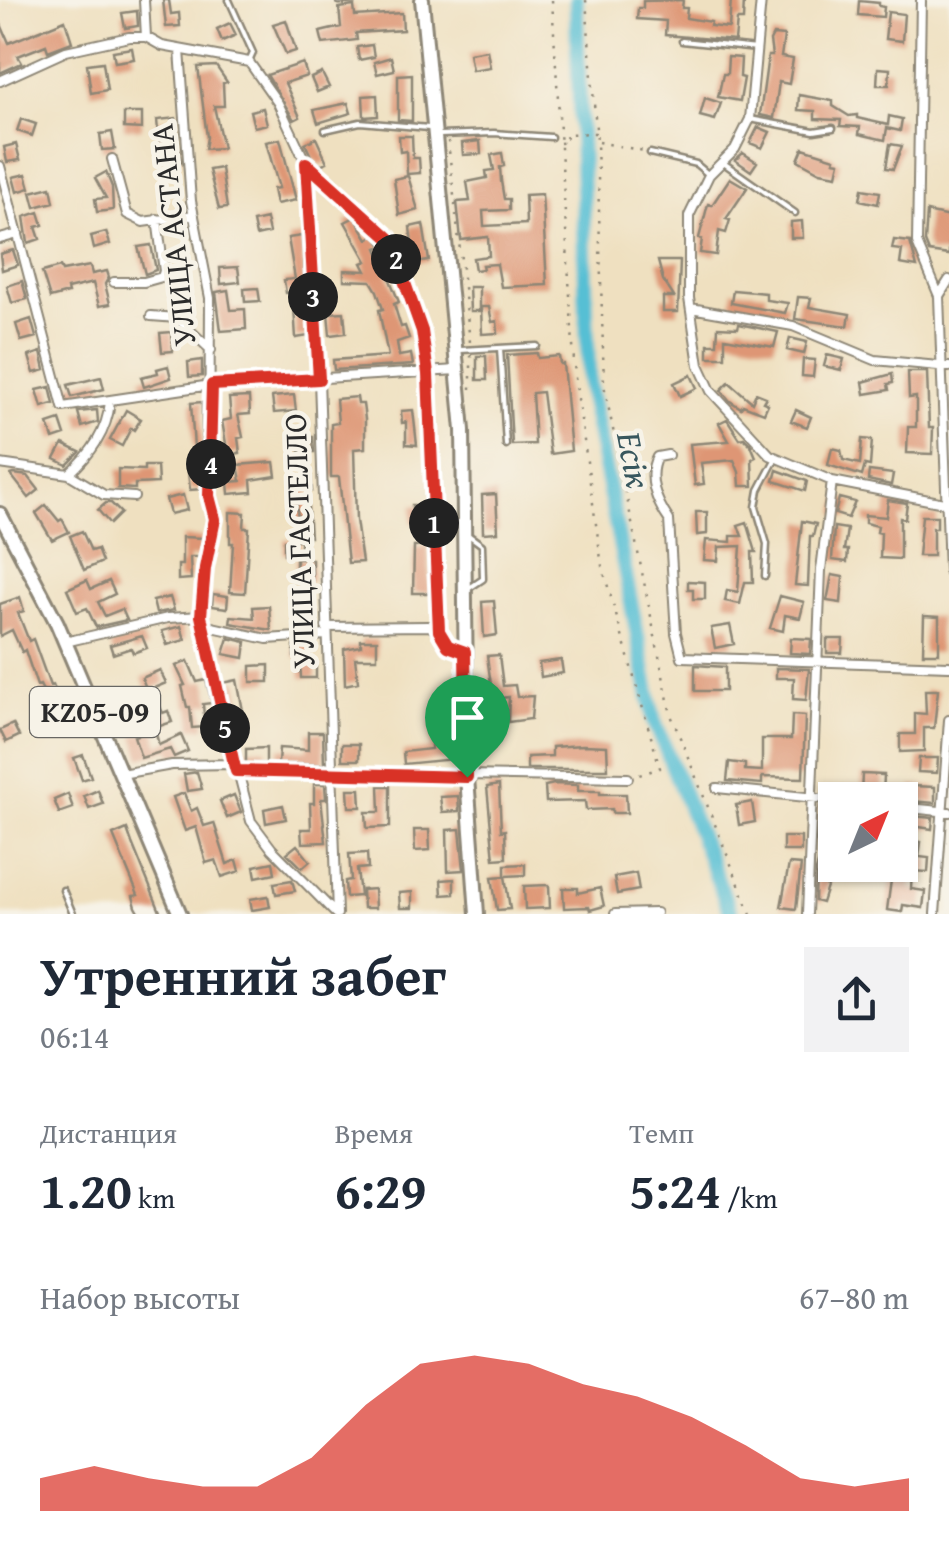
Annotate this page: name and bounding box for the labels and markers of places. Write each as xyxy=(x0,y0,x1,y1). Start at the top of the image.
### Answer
pin: 2 xyxy=(371,234,421,284)
pin: 3 xyxy=(288,272,338,322)
pin: 4 xyxy=(186,439,236,489)
pin: 1 xyxy=(409,498,459,548)
pin xyxy=(425,675,510,778)
pin: 5 xyxy=(200,703,250,753)

